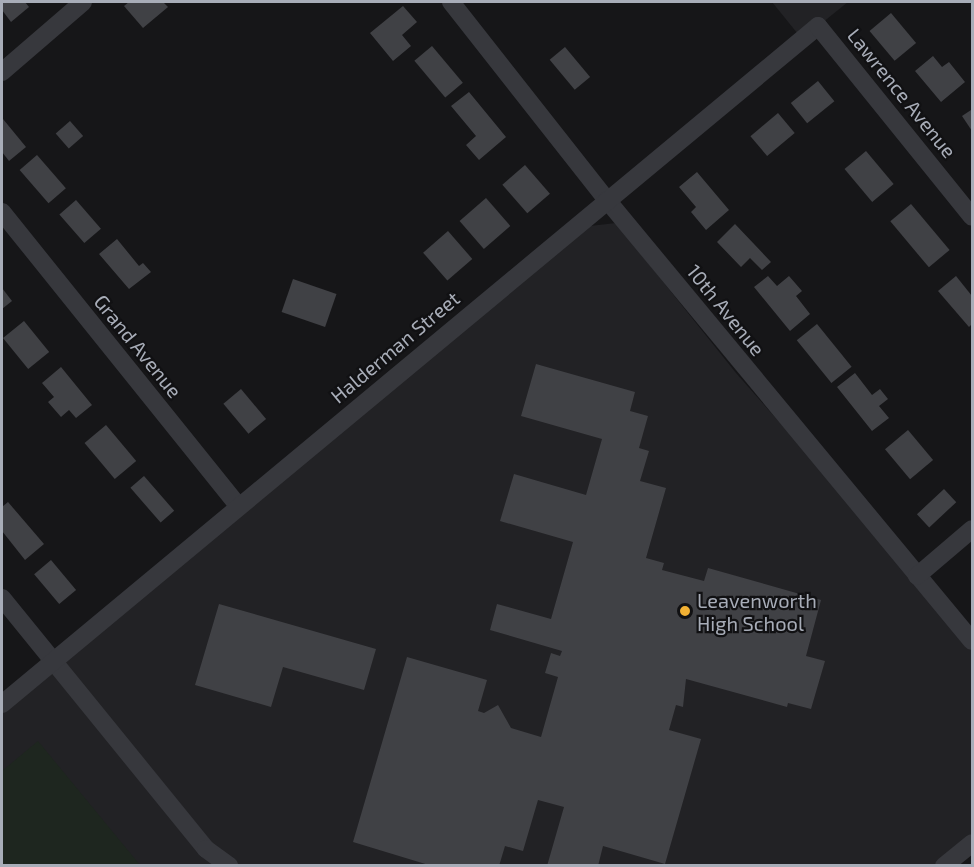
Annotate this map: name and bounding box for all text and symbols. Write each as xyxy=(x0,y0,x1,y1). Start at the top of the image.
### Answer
street label: Lawrence Avenue xyxy=(842,23,962,163)
street label: 10th Avenue xyxy=(682,259,770,361)
street label: Halderman Street xyxy=(326,286,464,408)
street label: Grand Avenue xyxy=(89,289,187,403)
place label: Leavenworth High School xyxy=(697,588,817,635)
marker: Leavenworth High School xyxy=(678,604,692,618)

